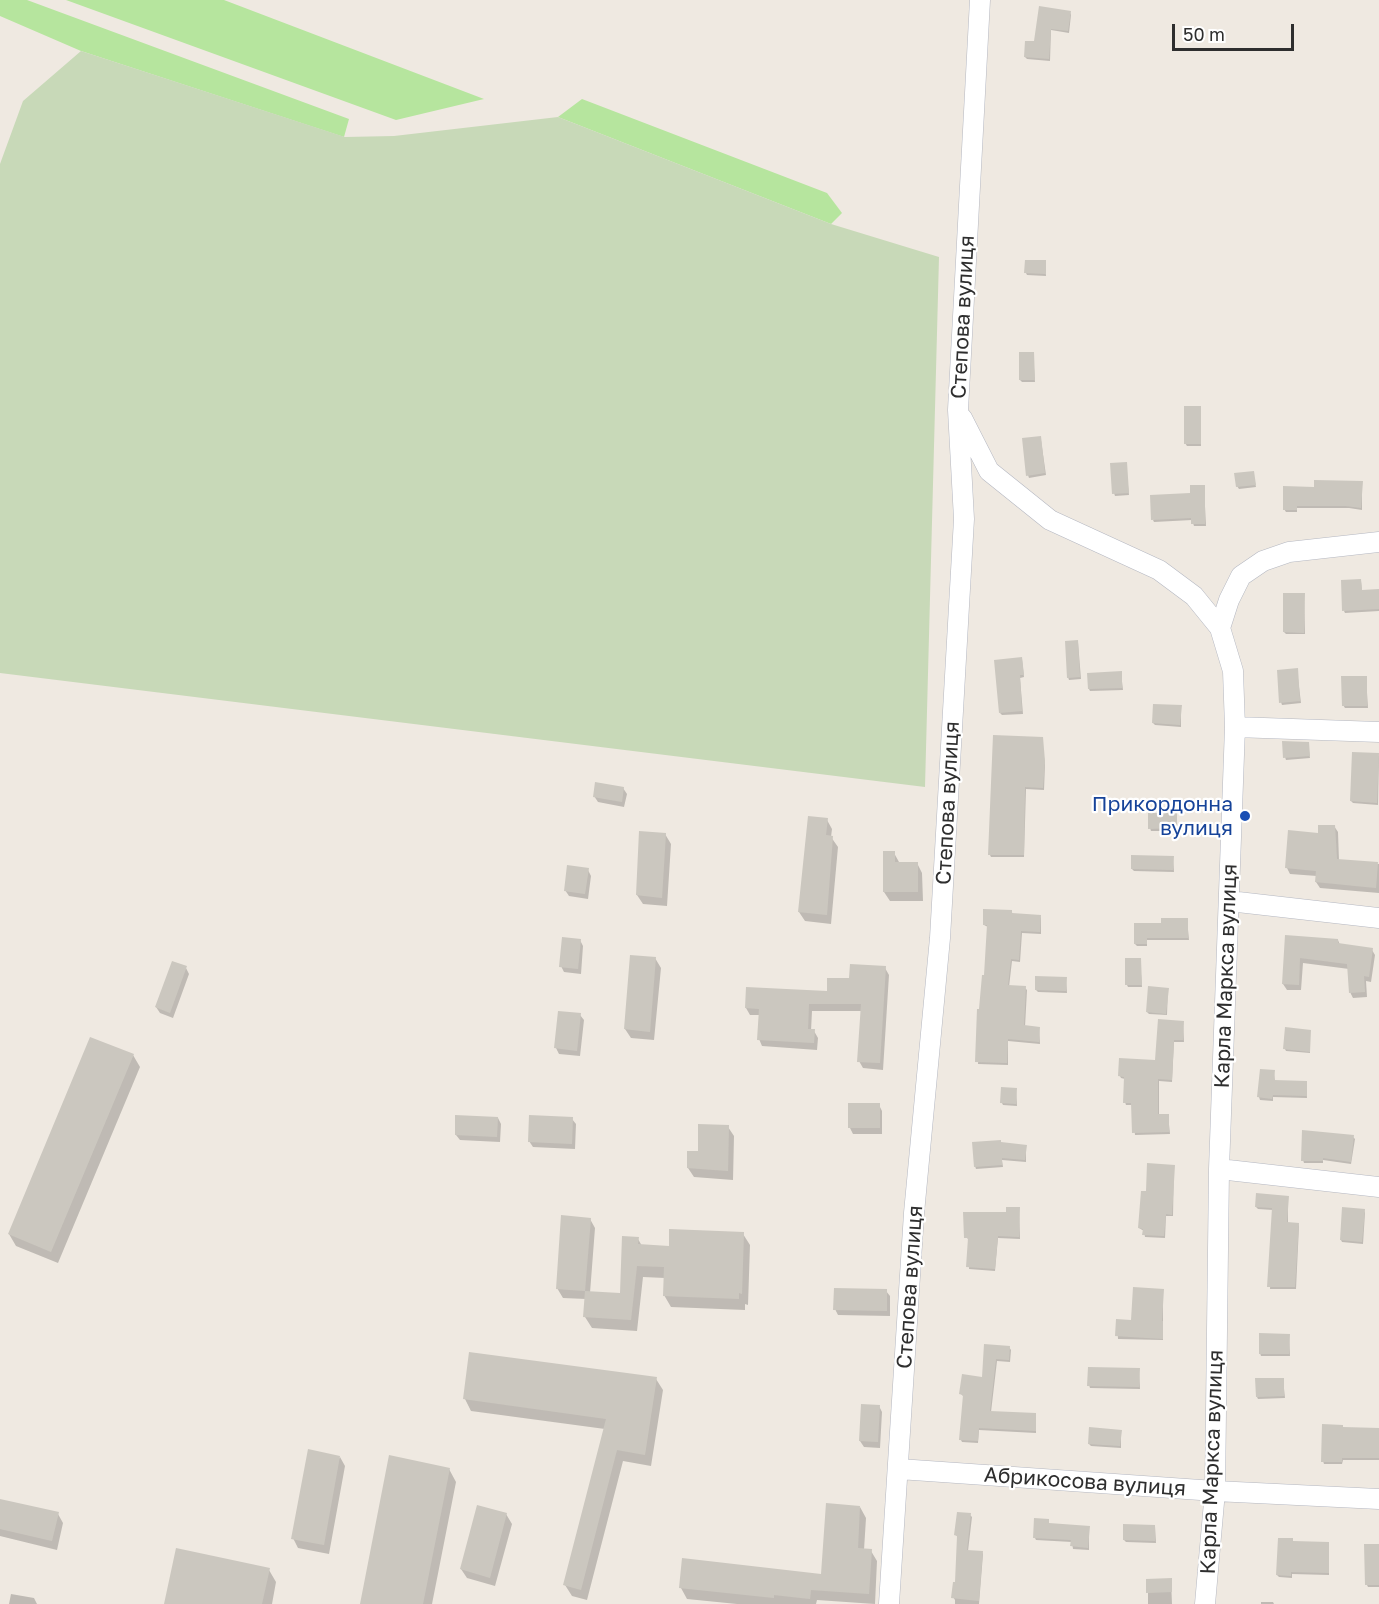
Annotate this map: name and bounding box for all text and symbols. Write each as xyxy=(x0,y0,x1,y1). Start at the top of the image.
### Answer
scale bar xyxy=(1175,12,1296,50)
text: 50 m xyxy=(1183,23,1225,45)
street label: Степова вулиця xyxy=(946,235,980,399)
street label: Степова вулиця xyxy=(931,721,965,885)
place label: Прикордонна вулиця xyxy=(1092,791,1233,841)
marker: Прикордонна вулиця xyxy=(1238,809,1252,823)
street label: Карла Маркса вулиця xyxy=(1209,863,1243,1089)
street label: Степова вулиця xyxy=(892,1204,928,1370)
street label: Карла Маркса вулиця xyxy=(1195,1349,1229,1575)
street label: Абрикосова вулиця xyxy=(983,1462,1187,1502)

